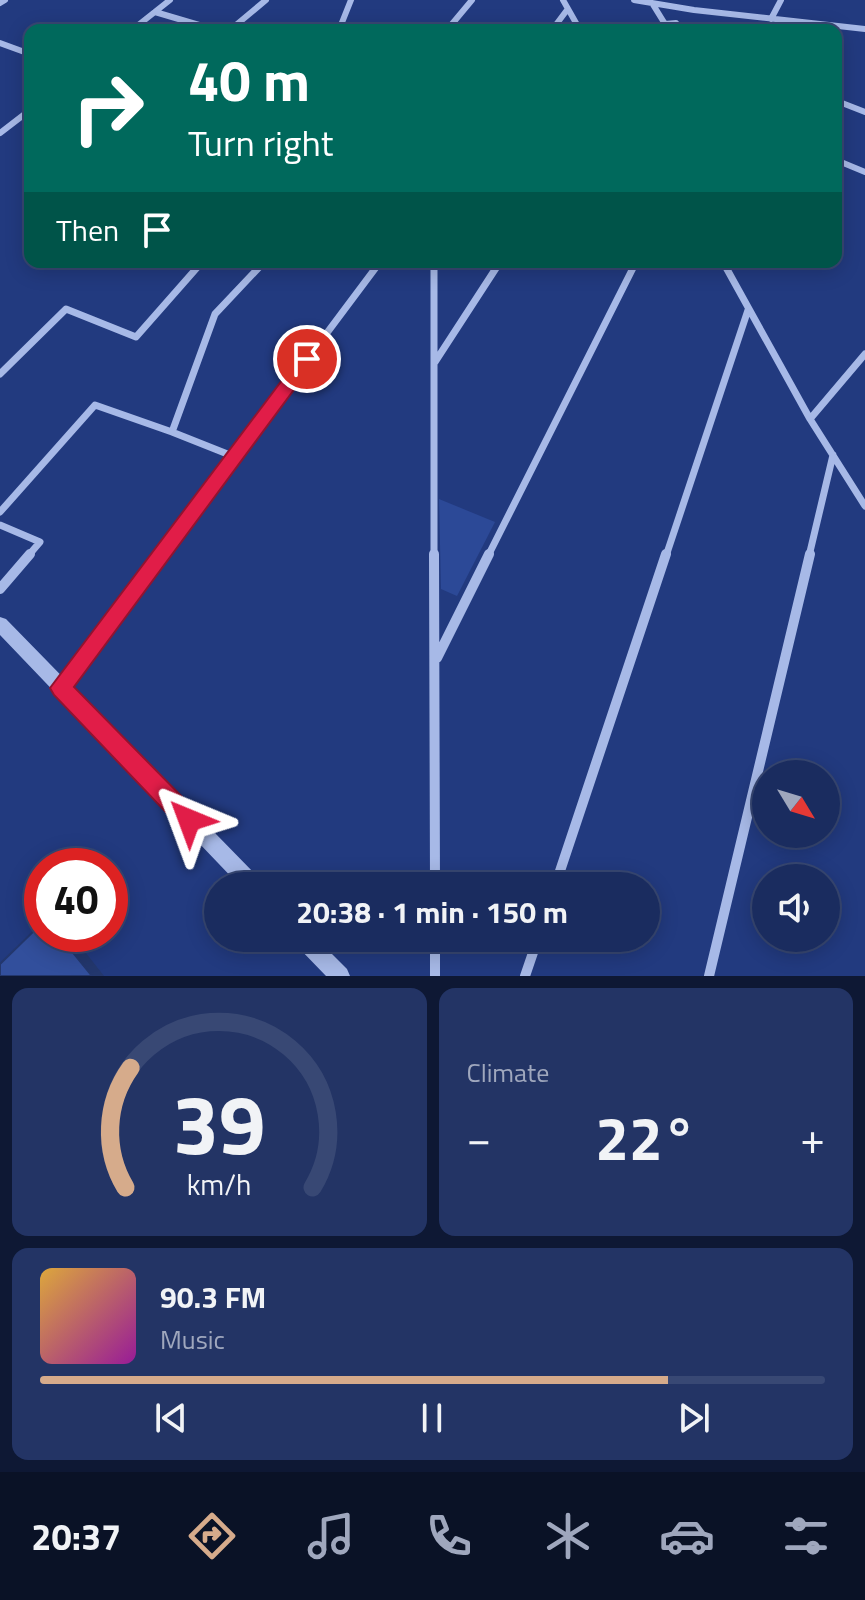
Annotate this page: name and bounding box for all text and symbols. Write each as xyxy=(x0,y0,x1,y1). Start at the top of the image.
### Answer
text: 40 m xyxy=(188,38,310,123)
icon: right xyxy=(56,56,160,160)
text: Turn right xyxy=(188,115,333,170)
text: Then xyxy=(56,207,119,253)
icon: arrive xyxy=(135,208,179,252)
pin xyxy=(273,325,341,393)
icon: arrive xyxy=(285,337,329,381)
north arrow xyxy=(752,760,840,848)
map controls xyxy=(752,760,840,952)
position arrow xyxy=(147,778,231,862)
speed limit sign: 40 xyxy=(24,848,128,952)
button: sound xyxy=(752,864,840,952)
text: 20:38 · 1 min · 150 m xyxy=(296,889,568,935)
text: Climate xyxy=(467,1053,549,1092)
text: 39 xyxy=(173,1060,266,1186)
text: 22° xyxy=(595,1092,696,1183)
text: − xyxy=(467,1104,491,1171)
text: + xyxy=(800,1104,825,1171)
text: km/h xyxy=(187,1163,252,1206)
text: 90.3 FM xyxy=(160,1274,266,1320)
text: Music xyxy=(160,1320,225,1359)
icon: previous xyxy=(149,1396,193,1440)
icon: pause xyxy=(410,1396,454,1440)
icon: next xyxy=(672,1396,716,1440)
icon: directions xyxy=(184,1508,240,1564)
icon: music xyxy=(303,1508,359,1564)
icon: phone xyxy=(421,1508,477,1564)
icon: climate xyxy=(540,1508,596,1564)
icon: car xyxy=(659,1508,715,1564)
icon: filters xyxy=(778,1508,834,1564)
text: 20:37 xyxy=(31,1509,121,1564)

